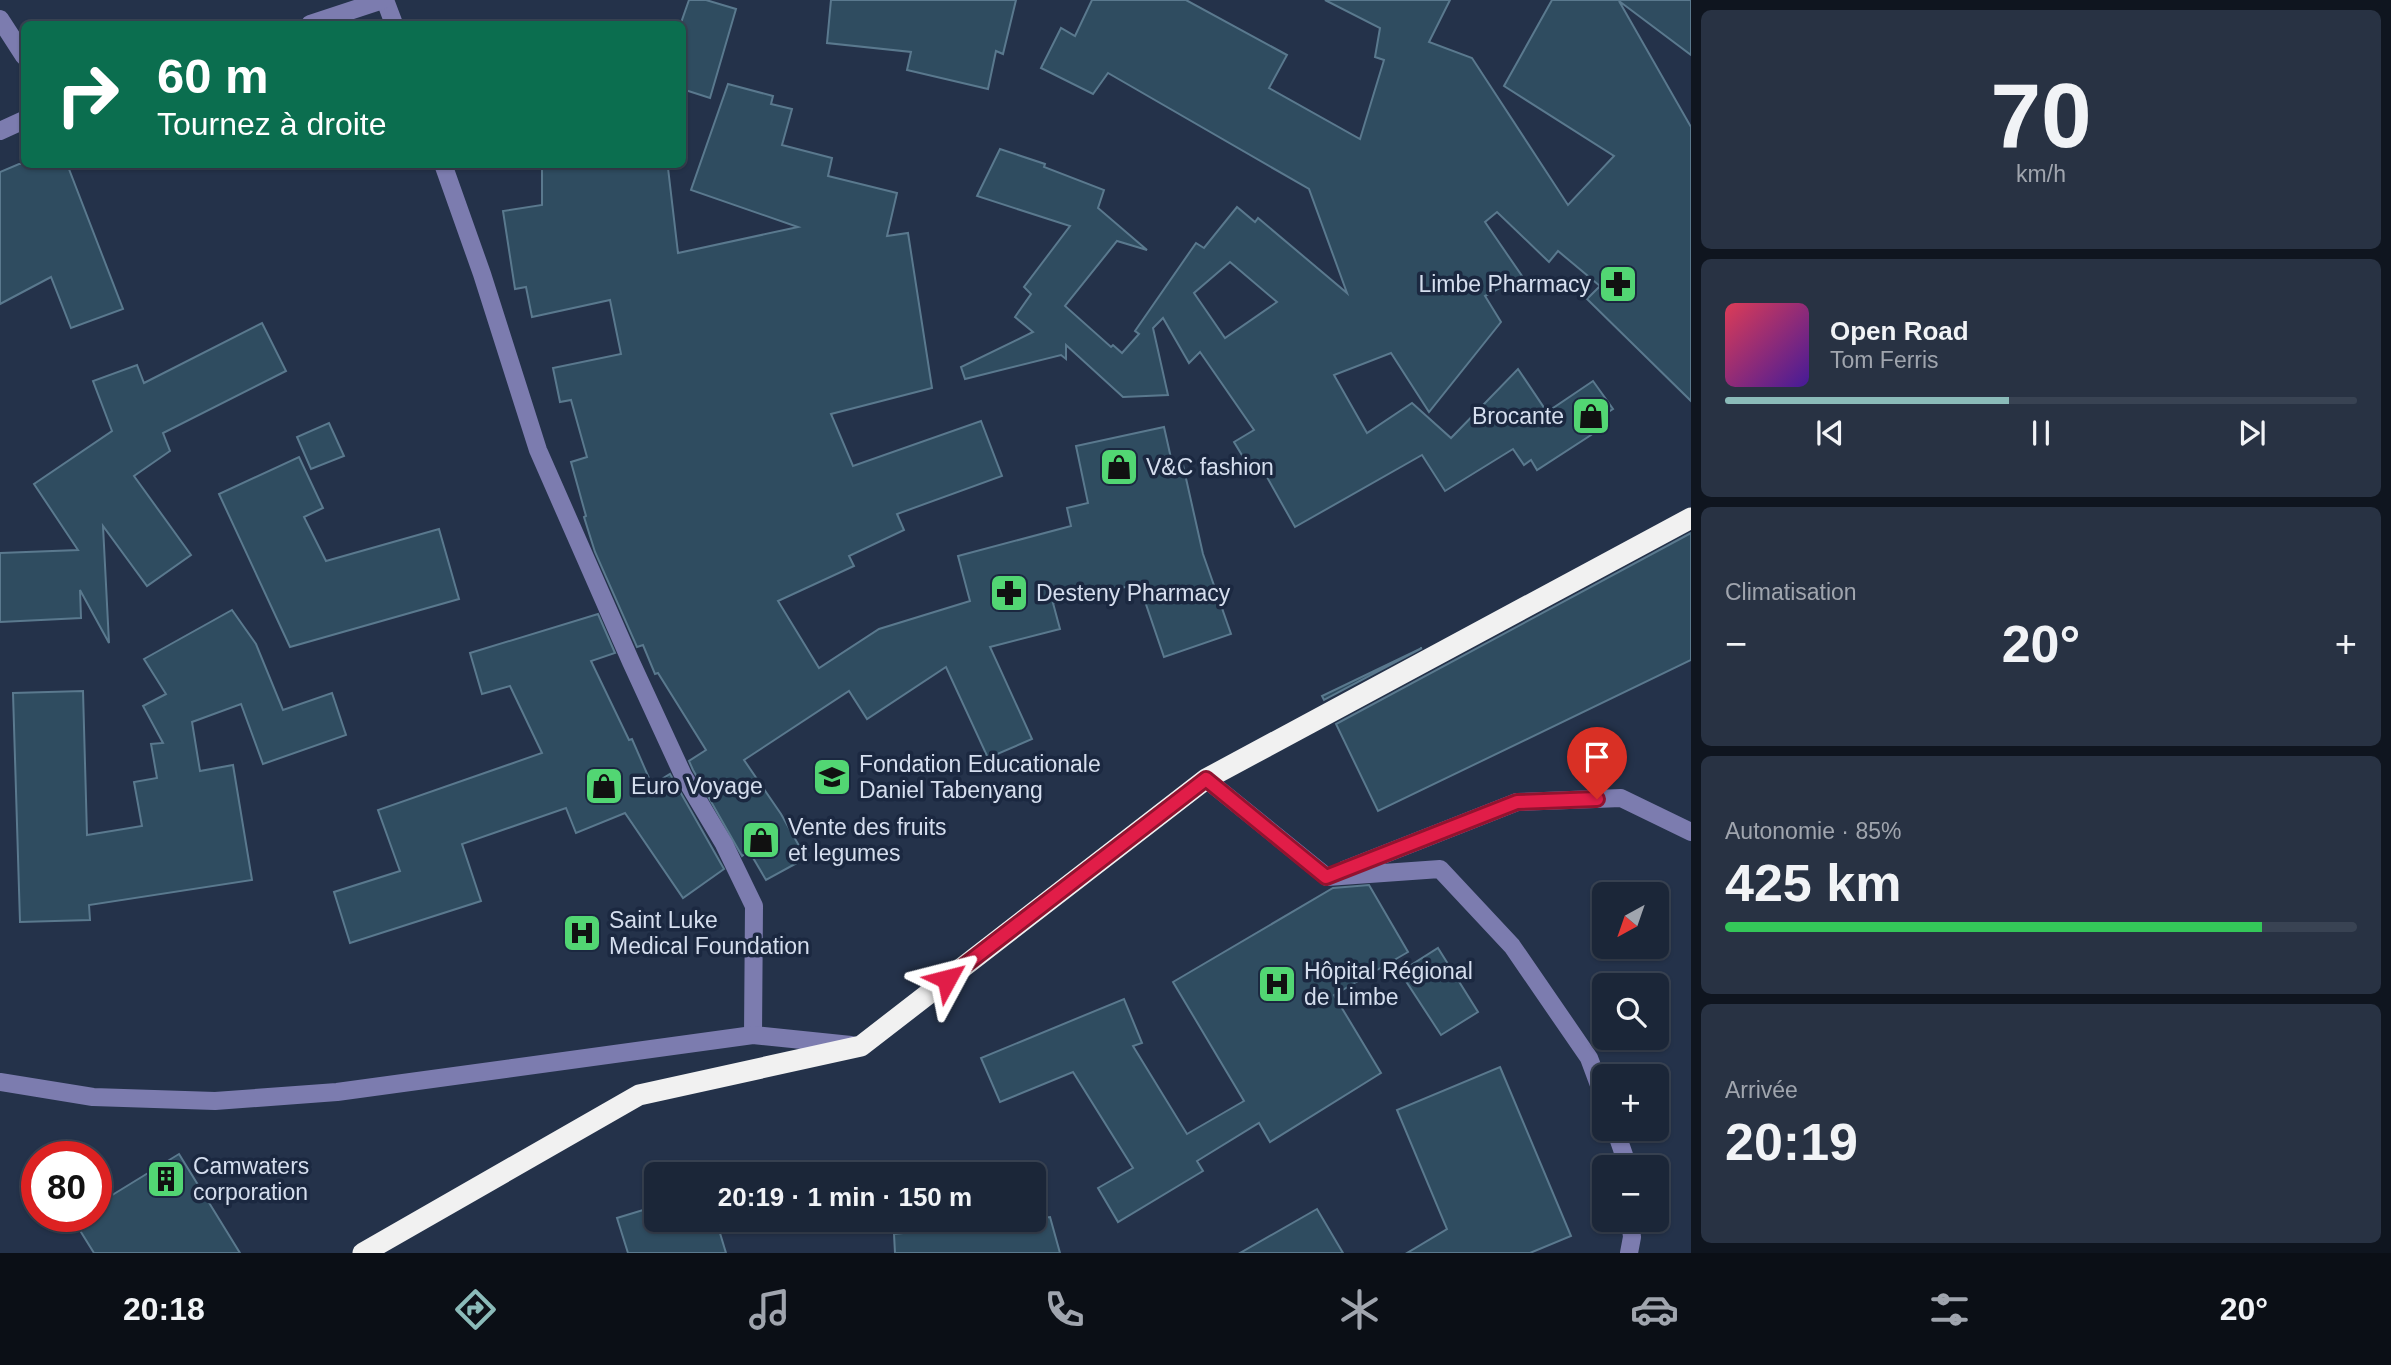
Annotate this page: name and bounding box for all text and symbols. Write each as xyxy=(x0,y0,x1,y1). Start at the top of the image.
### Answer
icon: right xyxy=(42,49,133,140)
text: 60 m xyxy=(157,49,269,103)
text: 70 xyxy=(1990,65,2092,166)
text: Tournez à droite xyxy=(157,106,386,142)
text: km/h xyxy=(2016,161,2066,187)
pharmacy icon: Limbe Pharmacy xyxy=(1597,263,1639,305)
place label: Limbe Pharmacy xyxy=(1418,271,1591,297)
text: Open Road xyxy=(1830,316,1969,346)
text: Tom Ferris xyxy=(1830,347,1939,373)
shop icon: Brocante xyxy=(1570,395,1612,437)
place label: Brocante xyxy=(1472,403,1564,429)
icon: previous xyxy=(1811,414,1849,452)
icon: pause xyxy=(2022,414,2060,452)
icon: next xyxy=(2233,414,2271,452)
shop icon: V&C fashion xyxy=(1098,446,1140,488)
place label: V&C fashion xyxy=(1146,454,1274,480)
pharmacy icon: Desteny Pharmacy xyxy=(988,572,1030,614)
text: Climatisation xyxy=(1725,579,1857,605)
place label: Desteny Pharmacy xyxy=(1036,580,1231,606)
text: 20° xyxy=(2002,615,2080,673)
text: − xyxy=(1725,623,1747,665)
text: + xyxy=(2335,623,2357,665)
pin xyxy=(1567,727,1627,799)
icon: arrive xyxy=(1578,738,1616,776)
place label: Fondation Educationale Daniel Tabenyang xyxy=(859,751,1101,803)
school or university icon: Fondation Educationale Daniel Tabenyang xyxy=(811,756,853,798)
shop icon: Euro Voyage xyxy=(583,765,625,807)
place label: Euro Voyage xyxy=(631,773,763,799)
place label: Vente des fruits et legumes xyxy=(788,814,947,866)
text: Autonomie · 85% xyxy=(1725,818,1901,844)
shop icon: Vente des fruits et legumes xyxy=(740,819,782,861)
text: 425 km xyxy=(1725,854,1901,912)
north arrow xyxy=(1592,882,1670,959)
map controls xyxy=(1592,882,1669,1232)
place label: Saint Luke Medical Foundation xyxy=(609,907,810,959)
hospital icon: Saint Luke Medical Foundation xyxy=(561,912,603,954)
position arrow xyxy=(910,942,984,1016)
place label: Hôpital Régional de Limbe xyxy=(1304,958,1473,1010)
hospital icon: Hôpital Régional de Limbe xyxy=(1256,963,1298,1005)
button: search xyxy=(1592,973,1669,1050)
button: + xyxy=(1592,1064,1669,1141)
text: Arrivée xyxy=(1725,1077,1798,1103)
text: 20:19 xyxy=(1725,1113,1858,1171)
speed limit sign: 80 xyxy=(21,1141,112,1232)
place label: Camwaters corporation xyxy=(193,1153,309,1205)
button: − xyxy=(1592,1155,1669,1232)
building icon: Camwaters corporation xyxy=(145,1158,187,1200)
text: 20:19 · 1 min · 150 m xyxy=(718,1182,972,1212)
icon: directions xyxy=(451,1285,500,1334)
icon: music xyxy=(745,1285,794,1334)
icon: phone xyxy=(1040,1285,1089,1334)
icon: climate xyxy=(1335,1285,1384,1334)
icon: car xyxy=(1630,1285,1679,1334)
icon: filters xyxy=(1925,1285,1974,1334)
text: 20:18 xyxy=(123,1291,205,1327)
text: 20° xyxy=(2220,1291,2268,1327)

